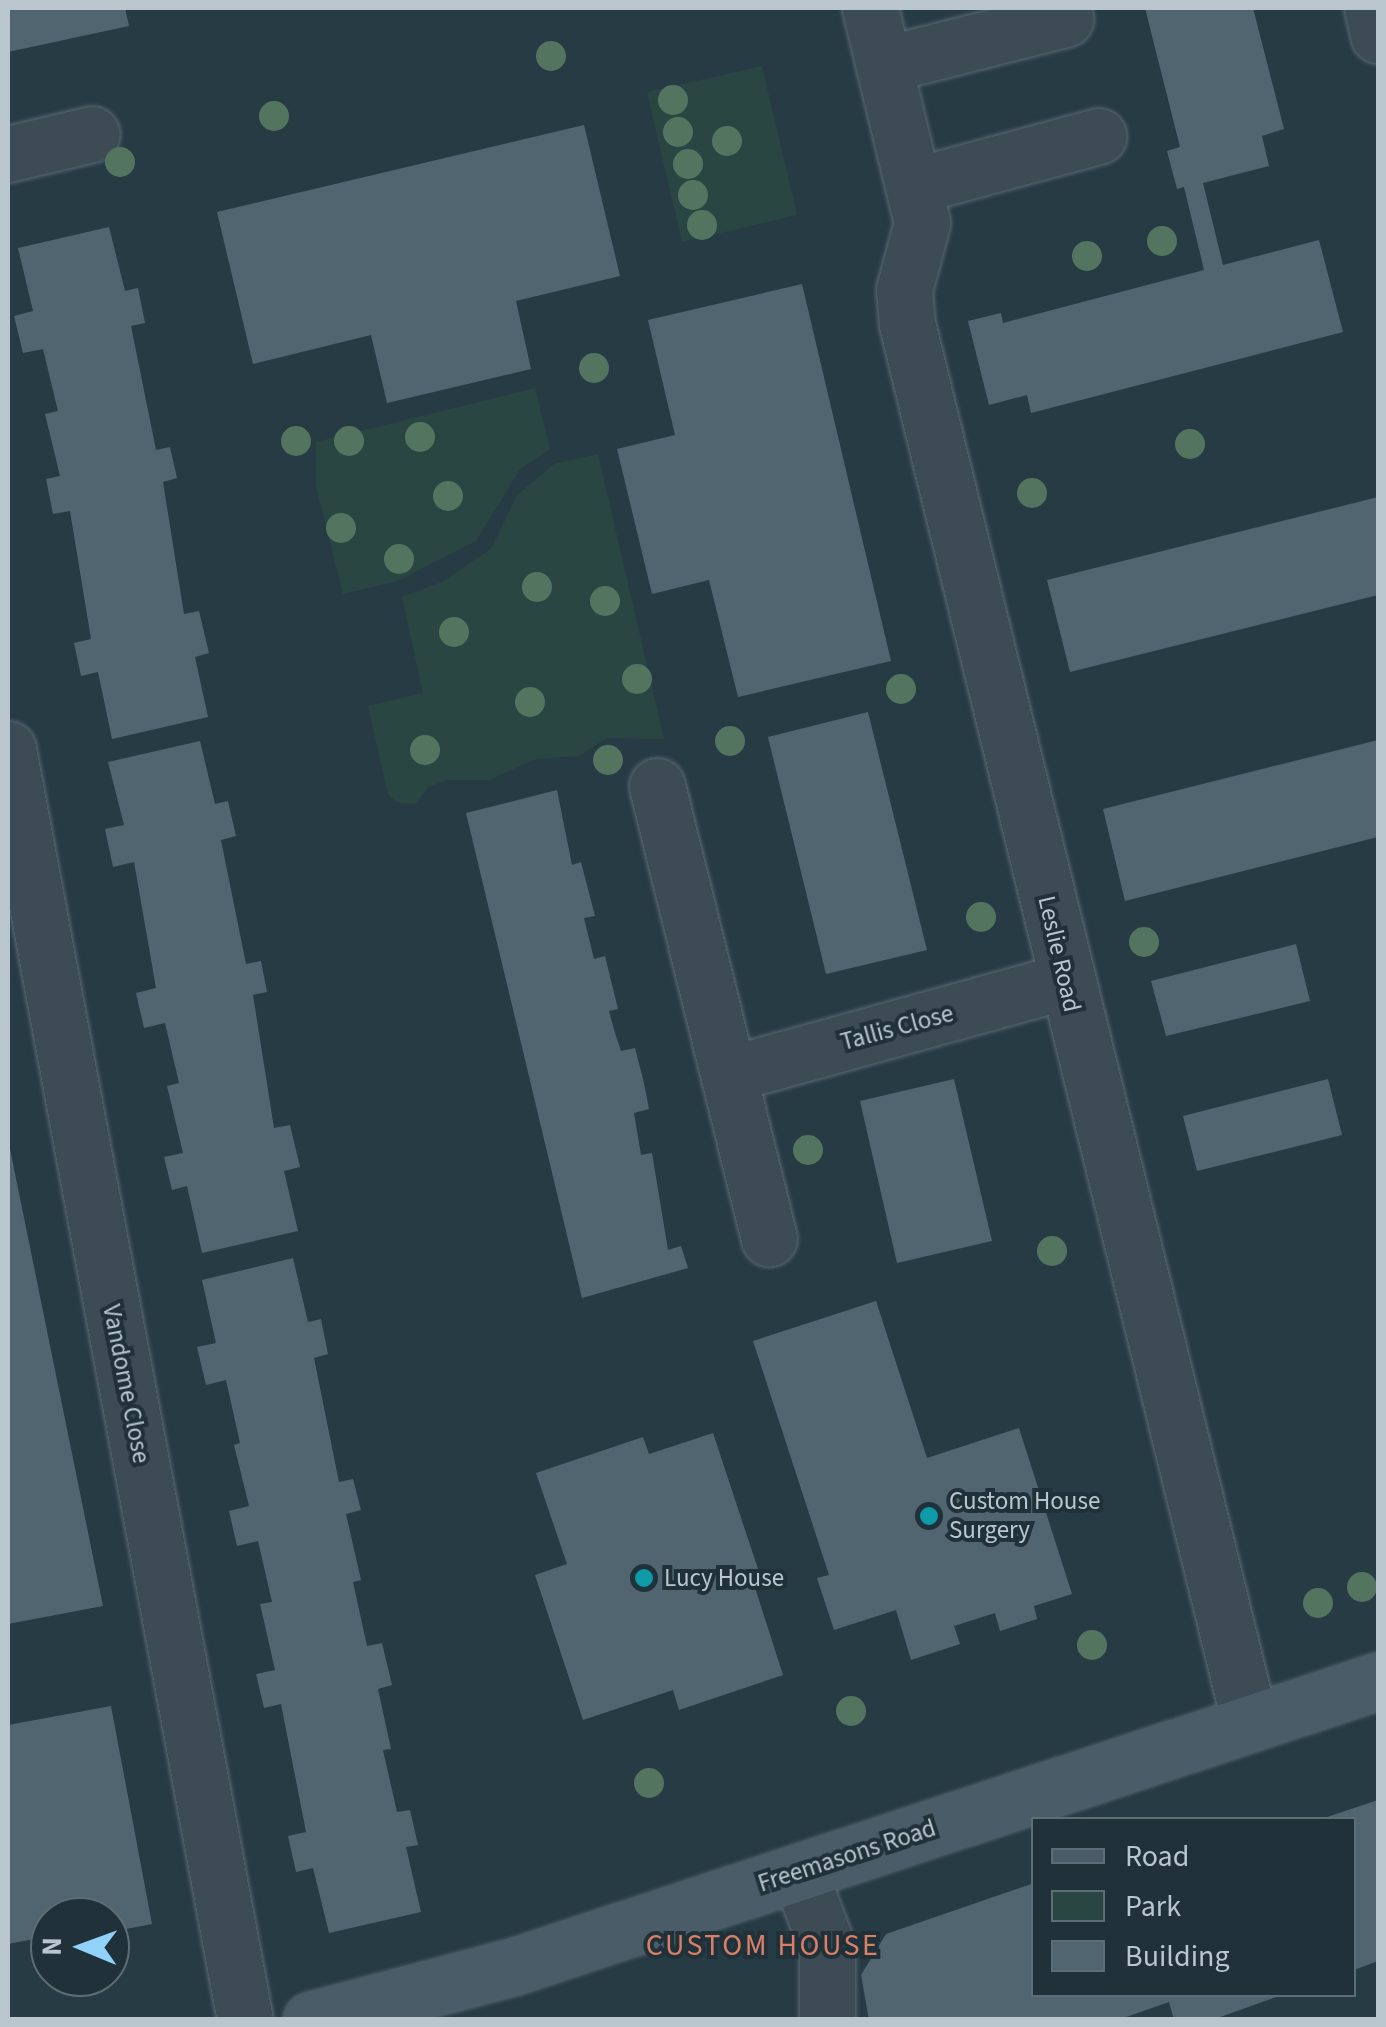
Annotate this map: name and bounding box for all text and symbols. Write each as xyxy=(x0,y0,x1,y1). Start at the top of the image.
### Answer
street label: Leslie Road xyxy=(1031,893,1087,1015)
street label: Tallis Close xyxy=(837,999,957,1057)
street label: Vandome Close xyxy=(96,1302,156,1466)
place label: Custom House Surgery xyxy=(949,1487,1100,1546)
marker: Custom House Surgery xyxy=(918,1505,940,1527)
place label: Lucy House xyxy=(664,1563,784,1593)
marker: Lucy House xyxy=(633,1567,655,1589)
street label: Freemasons Road xyxy=(754,1813,940,1899)
legend xyxy=(1031,1817,1356,1997)
text: Road xyxy=(1125,1835,1189,1878)
text: Park xyxy=(1125,1885,1181,1928)
north arrow xyxy=(30,1897,130,1997)
district label: CUSTOM HOUSE xyxy=(646,1928,880,1964)
text: Building xyxy=(1125,1935,1230,1978)
text: N xyxy=(32,1937,72,1956)

